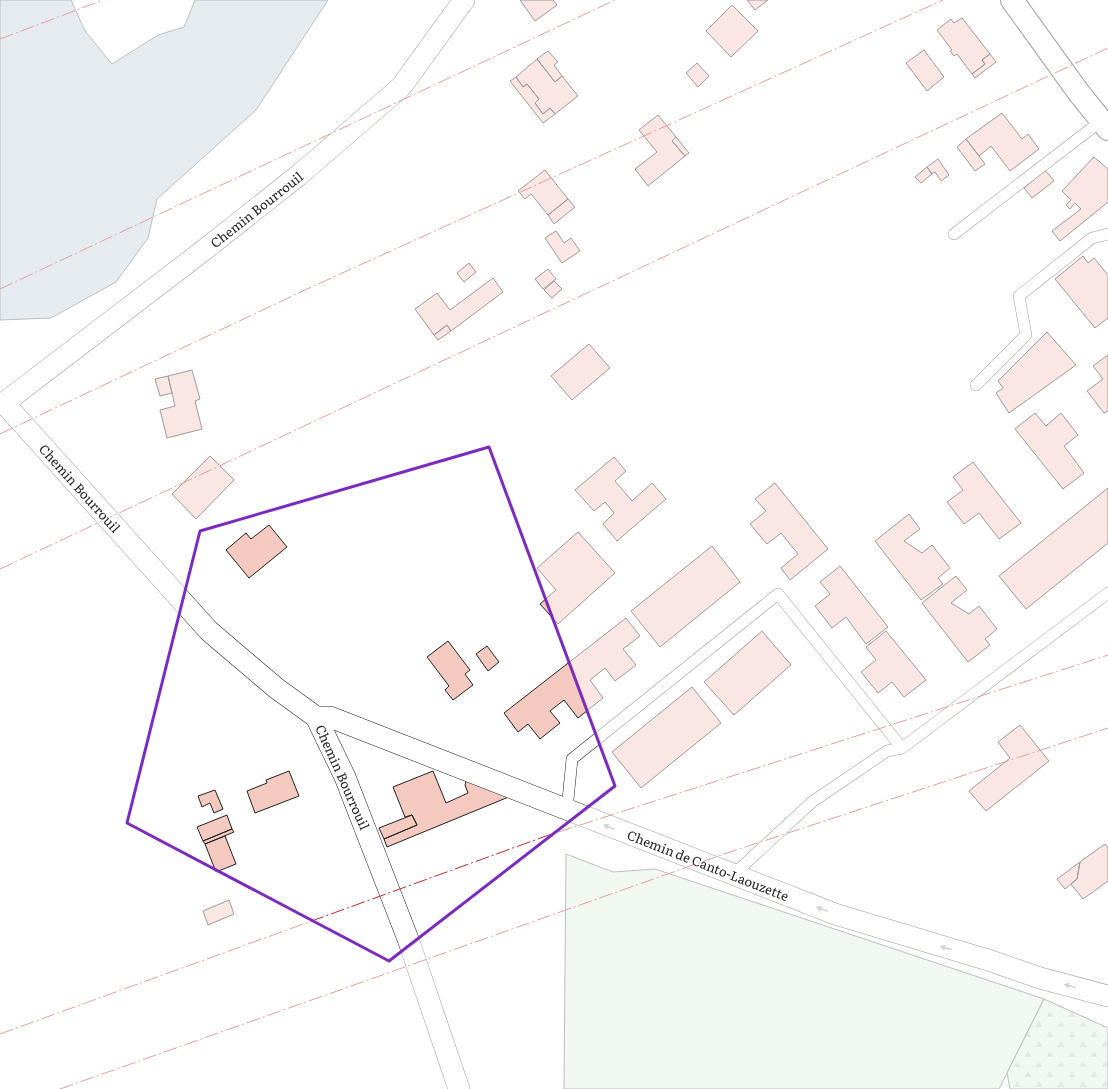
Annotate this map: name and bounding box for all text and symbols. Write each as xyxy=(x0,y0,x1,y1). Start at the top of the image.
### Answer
street label: Chemin Bourrouil xyxy=(206,166,307,252)
street label: Chemin Bourrouil xyxy=(35,440,125,537)
street label: Chemin Bourrouil xyxy=(311,721,375,833)
one-way arrow xyxy=(603,823,615,829)
street label: Chemin de Canto-Laouzette xyxy=(625,824,792,905)
one-way arrow xyxy=(815,906,827,912)
one-way arrow xyxy=(940,945,952,951)
one-way arrow xyxy=(1064,982,1077,988)

